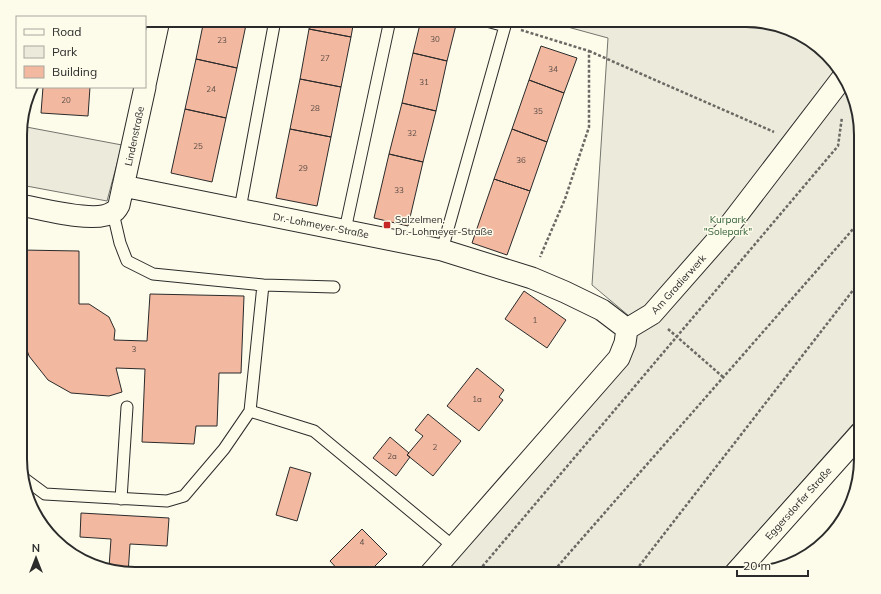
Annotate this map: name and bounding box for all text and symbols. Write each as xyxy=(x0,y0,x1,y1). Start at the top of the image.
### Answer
legend xyxy=(16,16,146,88)
text: Road xyxy=(52,24,81,39)
house number: 30 xyxy=(430,34,440,44)
house number: 23 xyxy=(217,35,227,45)
text: Park xyxy=(52,44,78,59)
house number: 27 xyxy=(320,53,330,63)
text: Building xyxy=(52,64,97,79)
house number: 34 xyxy=(548,64,558,74)
house number: 31 xyxy=(419,77,429,87)
house number: 24 xyxy=(206,84,216,94)
house number: 20 xyxy=(61,95,71,105)
house number: 28 xyxy=(310,103,320,113)
street label: Lindenstraße xyxy=(122,105,147,167)
house number: 35 xyxy=(533,106,543,116)
house number: 32 xyxy=(407,128,417,138)
house number: 25 xyxy=(193,141,203,151)
house number: 36 xyxy=(516,155,526,165)
house number: 29 xyxy=(298,163,308,173)
house number: 33 xyxy=(394,185,404,195)
street label: Dr.-Lohmeyer-Straße xyxy=(272,210,370,241)
place label: Salzelmen, Dr.-Lohmeyer-Straße xyxy=(395,213,492,238)
park label: Kurpark "Solepark" xyxy=(704,213,752,238)
marker: Salzelmen, Dr.-Lohmeyer-Straße xyxy=(382,220,392,230)
street label: Am Gradierwerk xyxy=(648,251,709,317)
house number: 1 xyxy=(533,315,538,325)
house number: 3 xyxy=(132,344,137,354)
house number: 1a xyxy=(472,394,482,404)
house number: 2 xyxy=(433,442,438,452)
house number: 2a xyxy=(387,451,397,461)
street label: Eggersdorfer Straße xyxy=(762,464,834,542)
house number: 4 xyxy=(360,537,365,547)
north arrow xyxy=(16,538,56,578)
text: N xyxy=(32,541,40,555)
scale bar xyxy=(737,552,808,578)
text: 20 m xyxy=(743,558,771,573)

